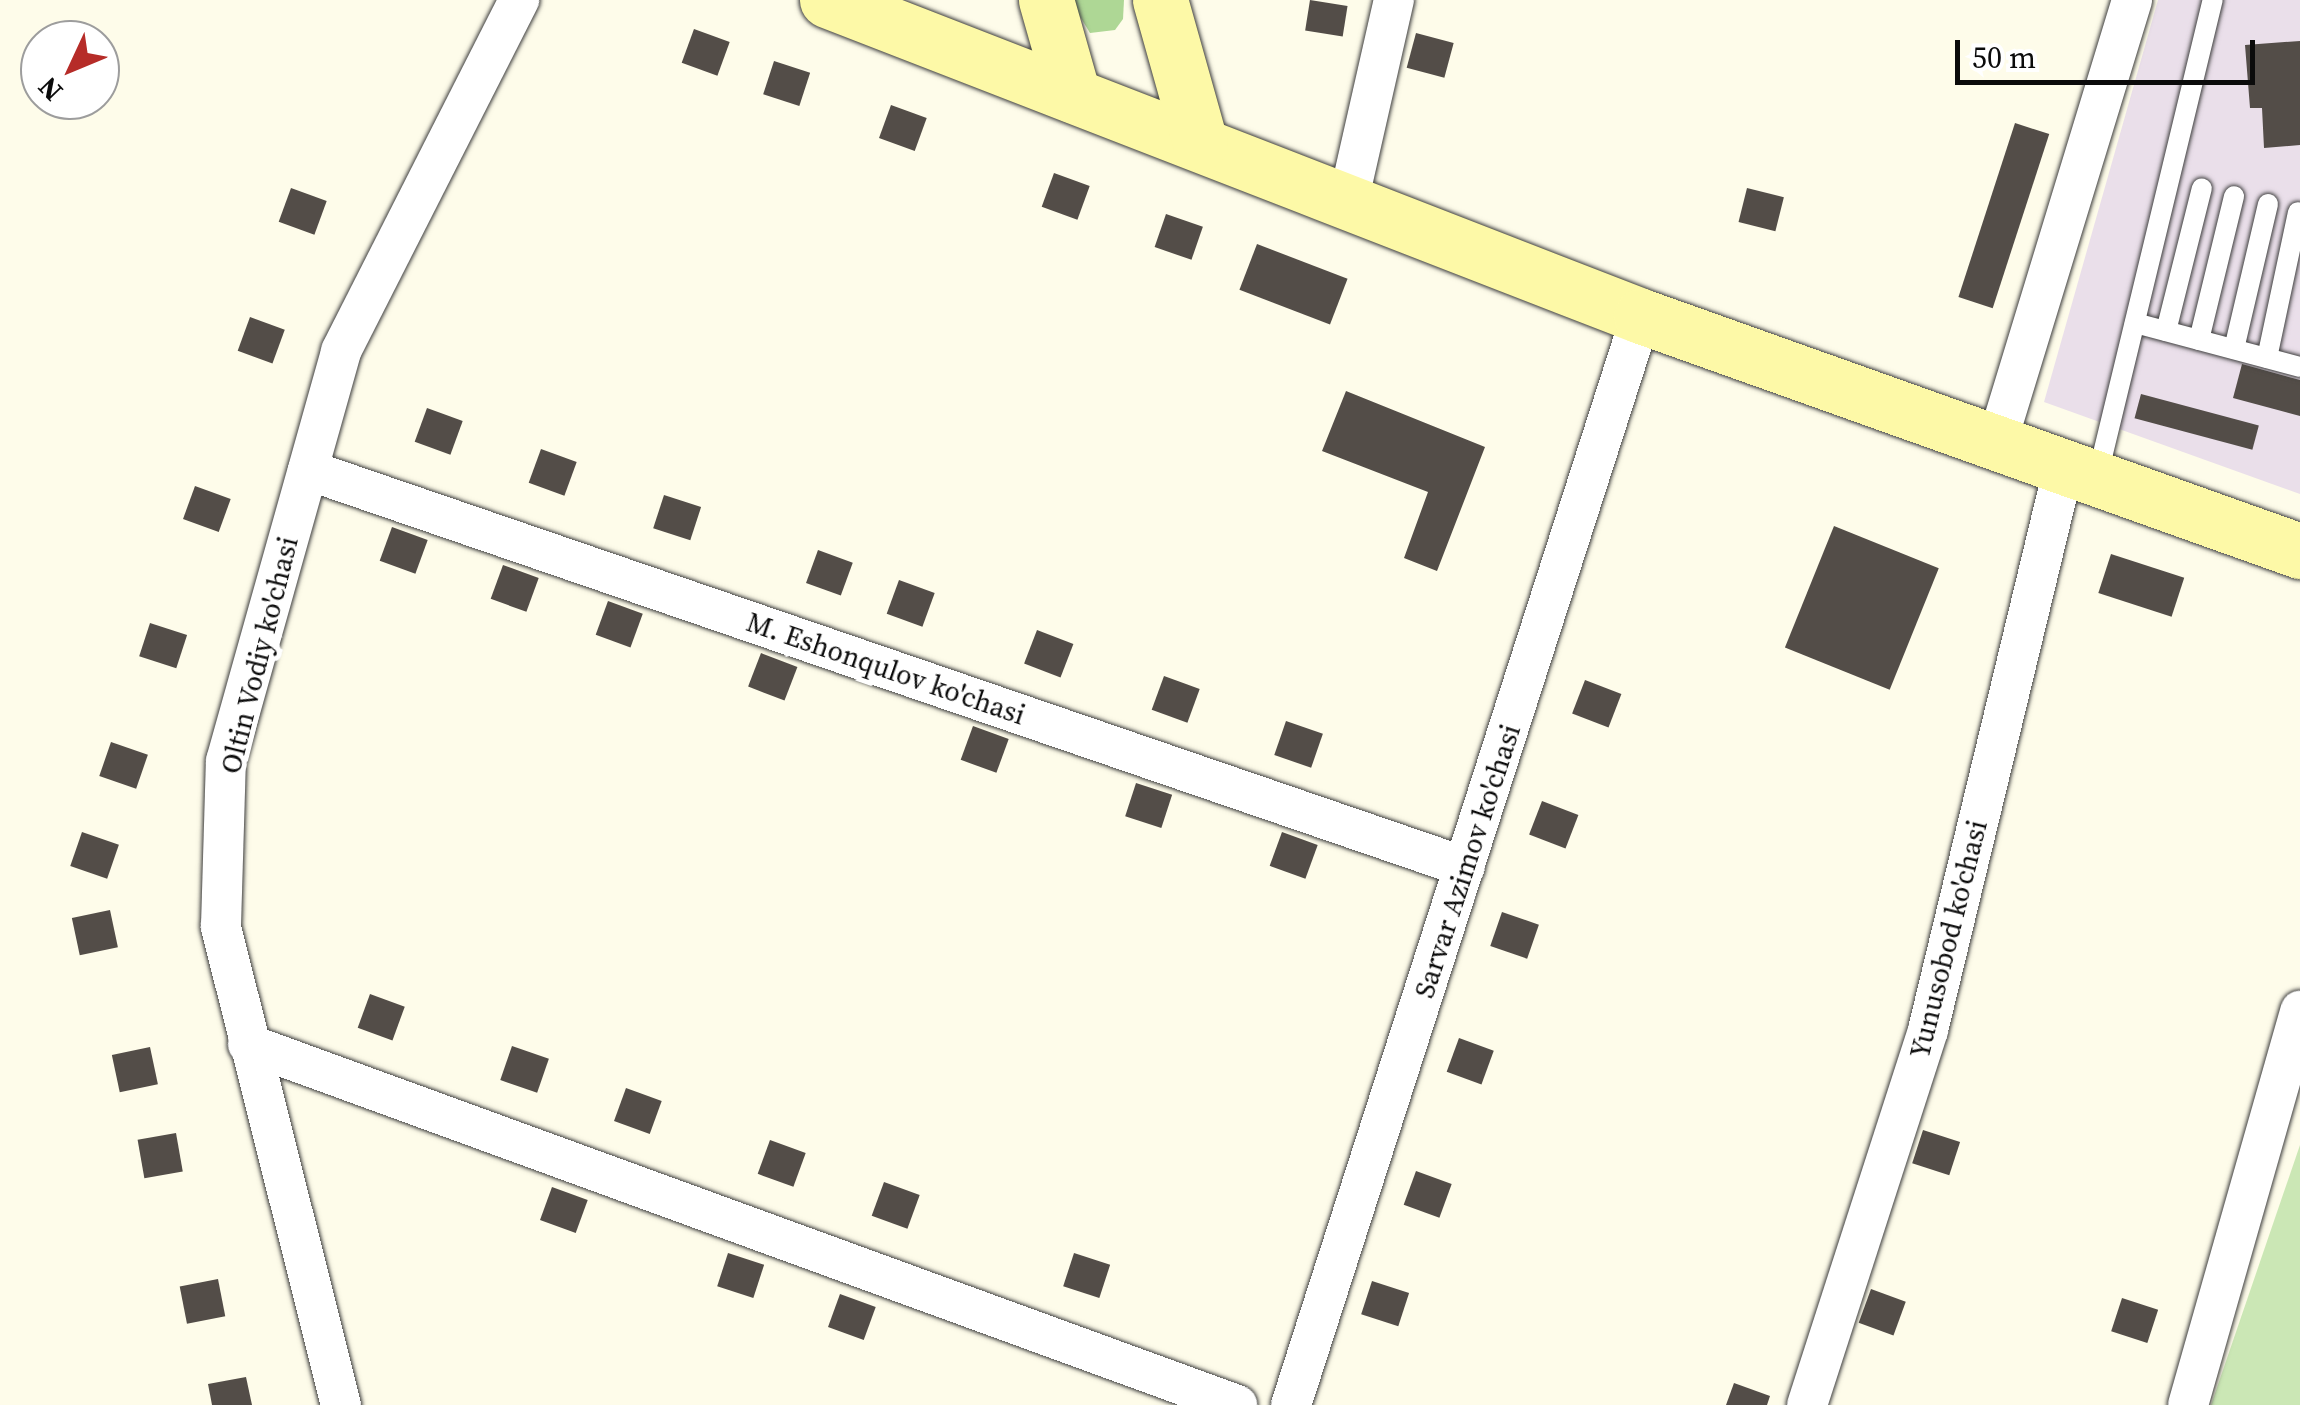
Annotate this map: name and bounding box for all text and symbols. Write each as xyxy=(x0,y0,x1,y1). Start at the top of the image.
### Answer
north arrow xyxy=(20,20,120,120)
scale bar xyxy=(1960,20,2260,82)
text: 50 m xyxy=(1972,37,2036,78)
text: N xyxy=(29,69,71,110)
street label: Oltin Vodiy ko'chasi xyxy=(213,533,305,777)
street label: M. Eshonqulov ko'chasi xyxy=(742,605,1030,731)
street label: Sarvar Azimov ko'chasi xyxy=(1407,720,1527,1002)
street label: Yunusobod ko'chasi xyxy=(1902,817,1994,1061)

